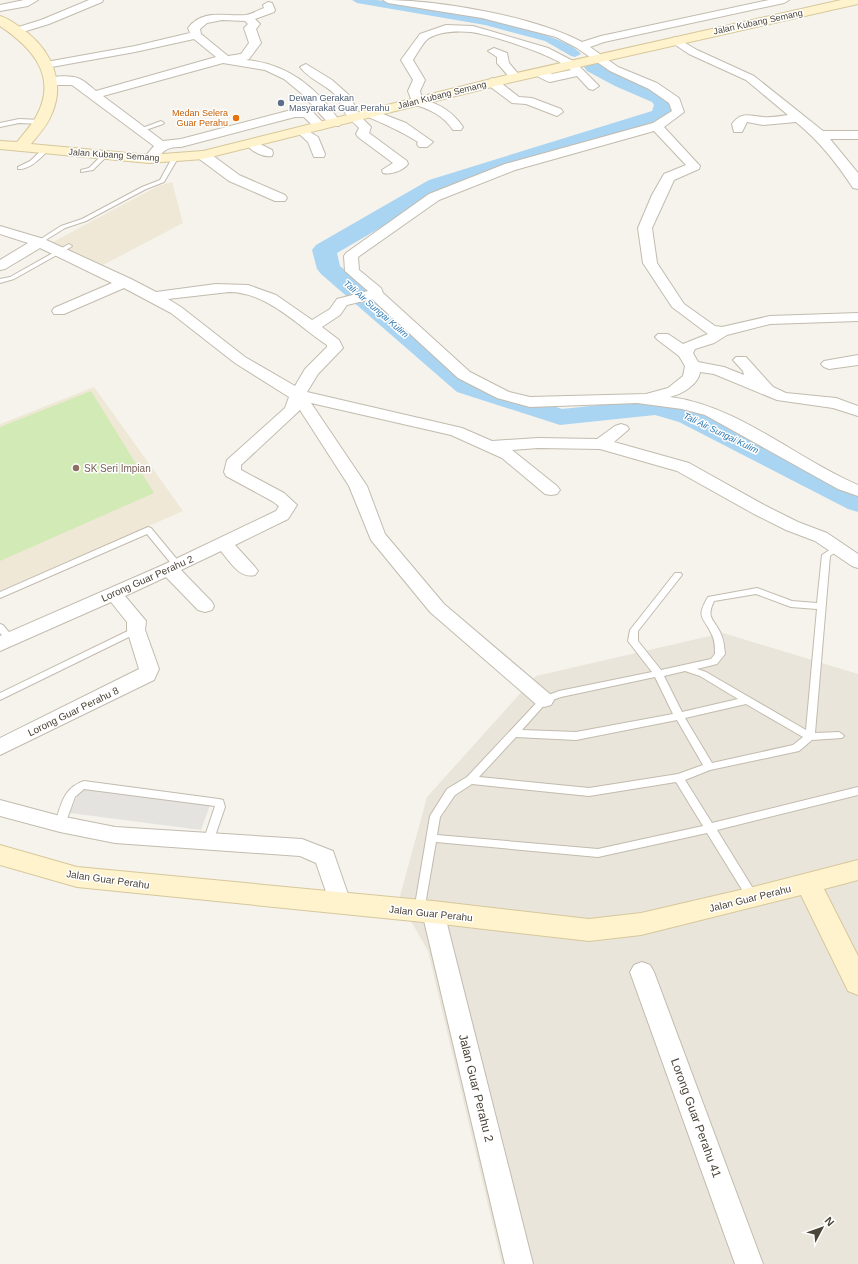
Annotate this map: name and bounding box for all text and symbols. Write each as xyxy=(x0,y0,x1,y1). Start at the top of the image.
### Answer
street label: Jalan Kubang Semang xyxy=(712,8,804,36)
street label: Jalan Kubang Semang xyxy=(397,79,487,111)
place label: Dewan Gerakan Masyarakat Guar Perahu xyxy=(289,93,390,113)
marker: Dewan Gerakan Masyarakat Guar Perahu xyxy=(276,98,286,108)
place label: Medan Selera Guar Perahu xyxy=(172,108,228,128)
marker: Medan Selera Guar Perahu xyxy=(231,113,241,123)
street label: Jalan Kubang Semang xyxy=(68,147,160,163)
water label: Tali Air Sungai Kulim xyxy=(342,278,411,340)
water label: Tali Air Sungai Kulim xyxy=(682,410,761,456)
marker: SK Seri Impian xyxy=(71,463,81,473)
place label: SK Seri Impian xyxy=(84,463,151,474)
street label: Lorong Guar Perahu 2 xyxy=(100,553,195,604)
street label: Lorong Guar Perahu 8 xyxy=(26,685,121,738)
street label: Jalan Guar Perahu xyxy=(66,868,150,891)
street label: Jalan Guar Perahu xyxy=(708,883,792,914)
street label: Jalan Guar Perahu xyxy=(389,904,473,923)
street label: Jalan Guar Perahu 2 xyxy=(456,1033,496,1144)
street label: Lorong Guar Perahu 41 xyxy=(668,1056,724,1180)
north arrow xyxy=(802,1208,842,1248)
text: N xyxy=(822,1215,837,1228)

